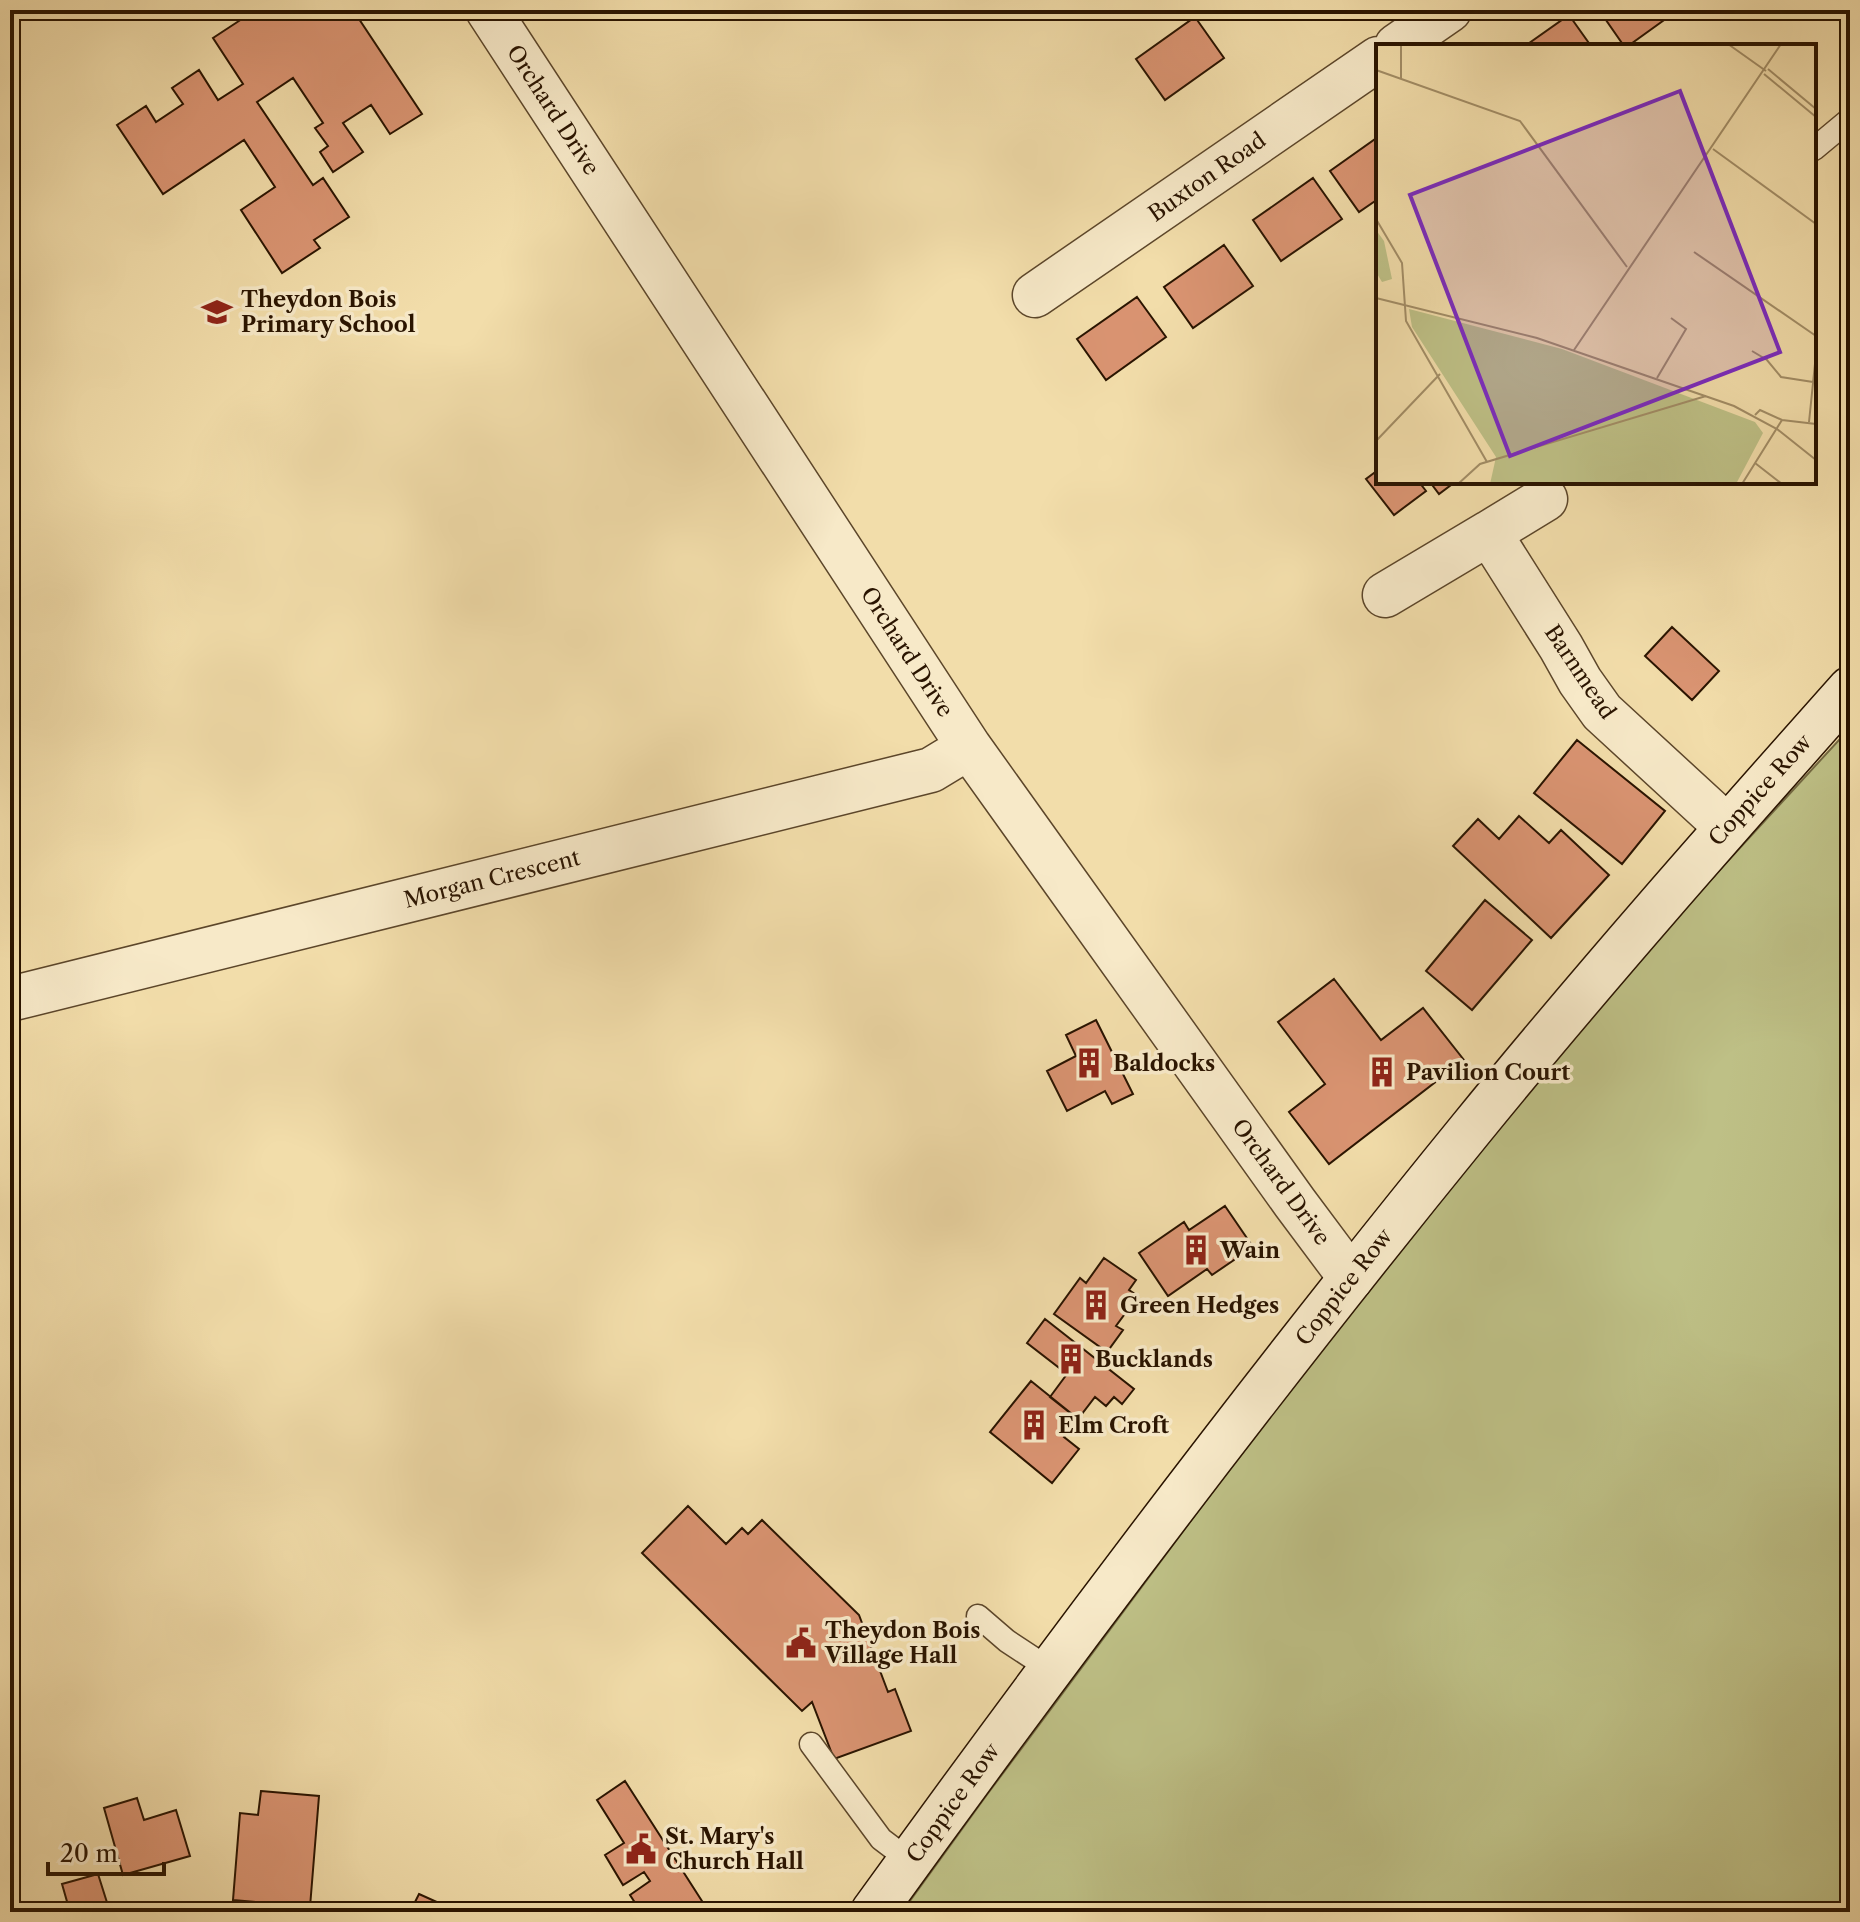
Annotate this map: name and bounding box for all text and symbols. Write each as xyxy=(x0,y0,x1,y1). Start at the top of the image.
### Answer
street label: Orchard Drive xyxy=(501,40,605,180)
inset map xyxy=(1376,44,1816,484)
street label: Buxton Road xyxy=(1143,127,1271,227)
place label: Theydon Bois Primary School xyxy=(241,286,416,338)
school or university icon: Theydon Bois Primary School xyxy=(200,295,234,329)
street label: Orchard Drive xyxy=(855,582,959,722)
street label: Barnmead xyxy=(1539,620,1621,724)
street label: Coppice Row xyxy=(1703,728,1818,851)
street label: Morgan Crescent xyxy=(401,844,583,914)
building icon: Baldocks xyxy=(1072,1046,1106,1080)
place label: Baldocks xyxy=(1113,1050,1215,1077)
building icon: Pavilion Court xyxy=(1365,1055,1399,1089)
place label: Pavilion Court xyxy=(1406,1059,1570,1086)
street label: Orchard Drive xyxy=(1226,1114,1336,1250)
street label: Coppice Row xyxy=(1290,1223,1399,1351)
building icon: Wain xyxy=(1179,1233,1213,1267)
place label: Wain xyxy=(1219,1237,1280,1264)
building icon: Green Hedges xyxy=(1079,1288,1113,1322)
place label: Green Hedges xyxy=(1120,1292,1279,1319)
building icon: Bucklands xyxy=(1054,1342,1088,1376)
place label: Bucklands xyxy=(1095,1346,1213,1373)
building icon: Elm Croft xyxy=(1017,1408,1051,1442)
place label: Elm Croft xyxy=(1058,1412,1169,1439)
place label: Theydon Bois Village Hall xyxy=(824,1617,980,1669)
public building icon: Theydon Bois Village Hall xyxy=(784,1626,818,1660)
street label: Coppice Row xyxy=(901,1737,1006,1868)
place label: St. Mary's Church Hall xyxy=(665,1823,804,1875)
scale bar xyxy=(48,1826,164,1876)
public building icon: St. Mary's Church Hall xyxy=(624,1832,658,1866)
text: 20 m xyxy=(60,1839,118,1868)

